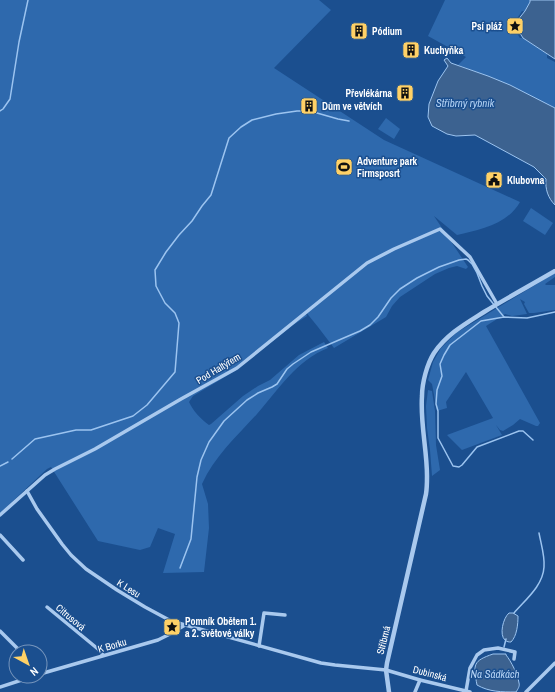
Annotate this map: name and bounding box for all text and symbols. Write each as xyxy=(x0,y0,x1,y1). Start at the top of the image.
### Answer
place icon: Psí pláž xyxy=(505,16,525,36)
place label: Psí pláž xyxy=(471,20,502,33)
building icon: Pódium xyxy=(349,21,369,41)
place label: Pódium xyxy=(372,25,402,38)
building icon: Kuchyňka xyxy=(401,40,421,60)
place label: Kuchyňka xyxy=(424,44,464,57)
building icon: Převlékárna xyxy=(395,83,415,103)
place label: Převlékárna xyxy=(346,87,392,100)
building icon: Dům ve větvích xyxy=(299,96,319,116)
water label: Stříbrný rybník xyxy=(436,96,495,110)
place label: Dům ve větvích xyxy=(322,100,382,113)
place label: Adventure park Firmsposrt xyxy=(357,155,418,180)
sports icon: Adventure park Firmsposrt xyxy=(334,157,354,177)
public building icon: Klubovna xyxy=(484,170,504,190)
place label: Klubovna xyxy=(507,174,545,187)
street label: Pod Haltýřem xyxy=(194,350,243,387)
street label: K Lesu xyxy=(114,576,143,601)
street label: Citrusová xyxy=(53,601,89,634)
place label: Pomník Obětem 1. a 2. světové války xyxy=(185,615,257,640)
place icon: Pomník Obětem 1. a 2. světové války xyxy=(162,617,182,637)
street label: Stříbrná xyxy=(374,624,393,656)
street label: K Borku xyxy=(96,635,128,656)
north arrow xyxy=(8,644,48,684)
street label: Dubinská xyxy=(411,663,449,684)
text: N xyxy=(27,664,41,679)
water label: Na Sádkách xyxy=(470,667,520,681)

